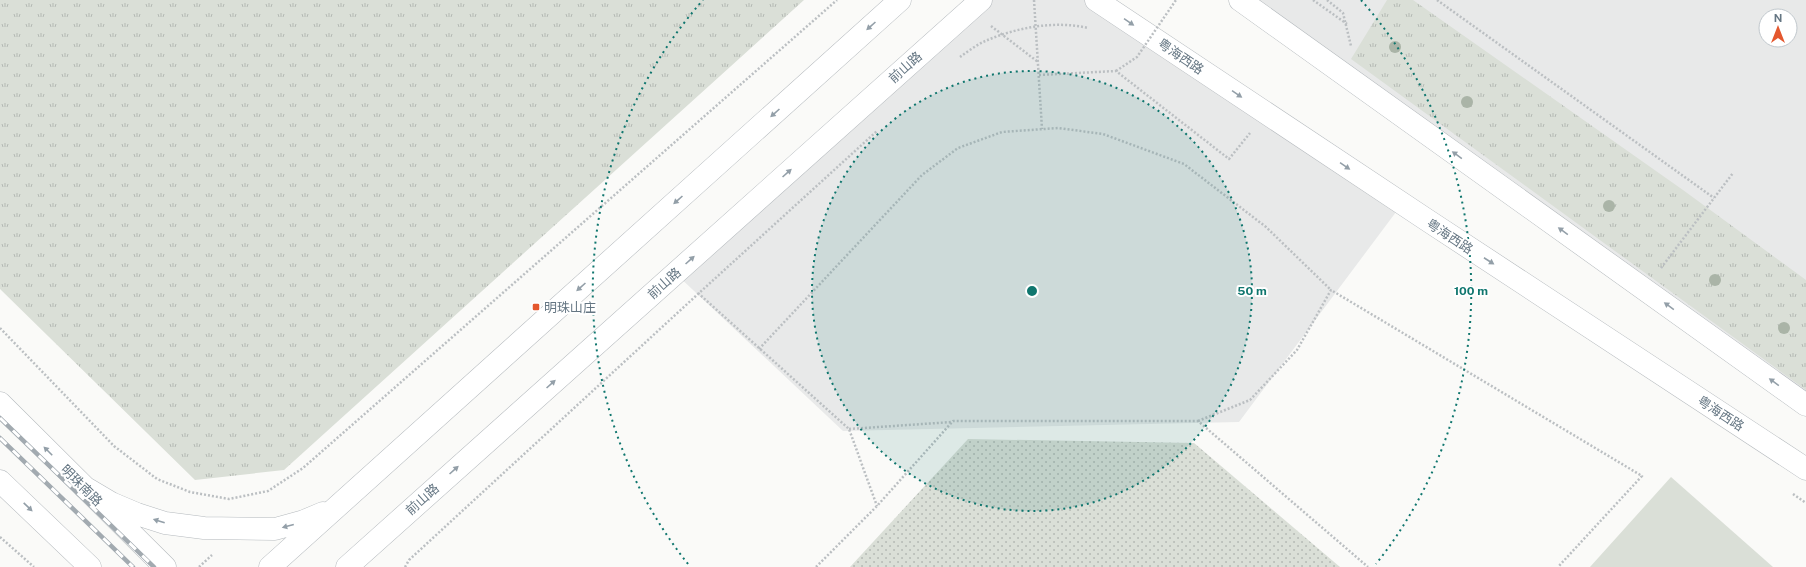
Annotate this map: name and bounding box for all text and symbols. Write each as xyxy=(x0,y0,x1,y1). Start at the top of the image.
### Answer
north arrow xyxy=(1758,8,1798,48)
text: N xyxy=(1774,12,1782,24)
one-way arrow xyxy=(1123,18,1135,25)
one-way arrow xyxy=(866,21,876,31)
street label: 粤海西路 xyxy=(1155,36,1206,77)
street label: 前山路 xyxy=(886,49,925,86)
one-way arrow xyxy=(1232,90,1242,98)
one-way arrow xyxy=(770,108,779,117)
one-way arrow xyxy=(1452,151,1462,159)
one-way arrow xyxy=(1340,162,1350,170)
one-way arrow xyxy=(782,168,792,178)
one-way arrow xyxy=(673,195,683,205)
street label: 粤海西路 xyxy=(1424,216,1476,257)
one-way arrow xyxy=(1557,227,1568,235)
one-way arrow xyxy=(685,255,695,264)
one-way arrow xyxy=(1484,257,1494,265)
street label: 前山路 xyxy=(645,265,684,302)
one-way arrow xyxy=(577,282,586,291)
centre of rings xyxy=(1025,284,1039,298)
text: 50 m xyxy=(1237,284,1267,298)
text: 100 m xyxy=(1454,284,1488,298)
place label: 明珠山庄 xyxy=(544,300,596,315)
marker: 明珠山庄 xyxy=(531,302,541,312)
one-way arrow xyxy=(1663,302,1674,311)
one-way arrow xyxy=(1769,378,1780,386)
one-way arrow xyxy=(546,379,557,388)
street label: 粤海西路 xyxy=(1695,393,1747,434)
one-way arrow xyxy=(43,446,53,456)
street label: 明珠南路 xyxy=(58,462,105,509)
one-way arrow xyxy=(449,466,460,475)
street label: 前山路 xyxy=(403,481,442,518)
one-way arrow xyxy=(23,503,33,512)
one-way arrow xyxy=(153,518,165,524)
one-way arrow xyxy=(281,523,294,529)

